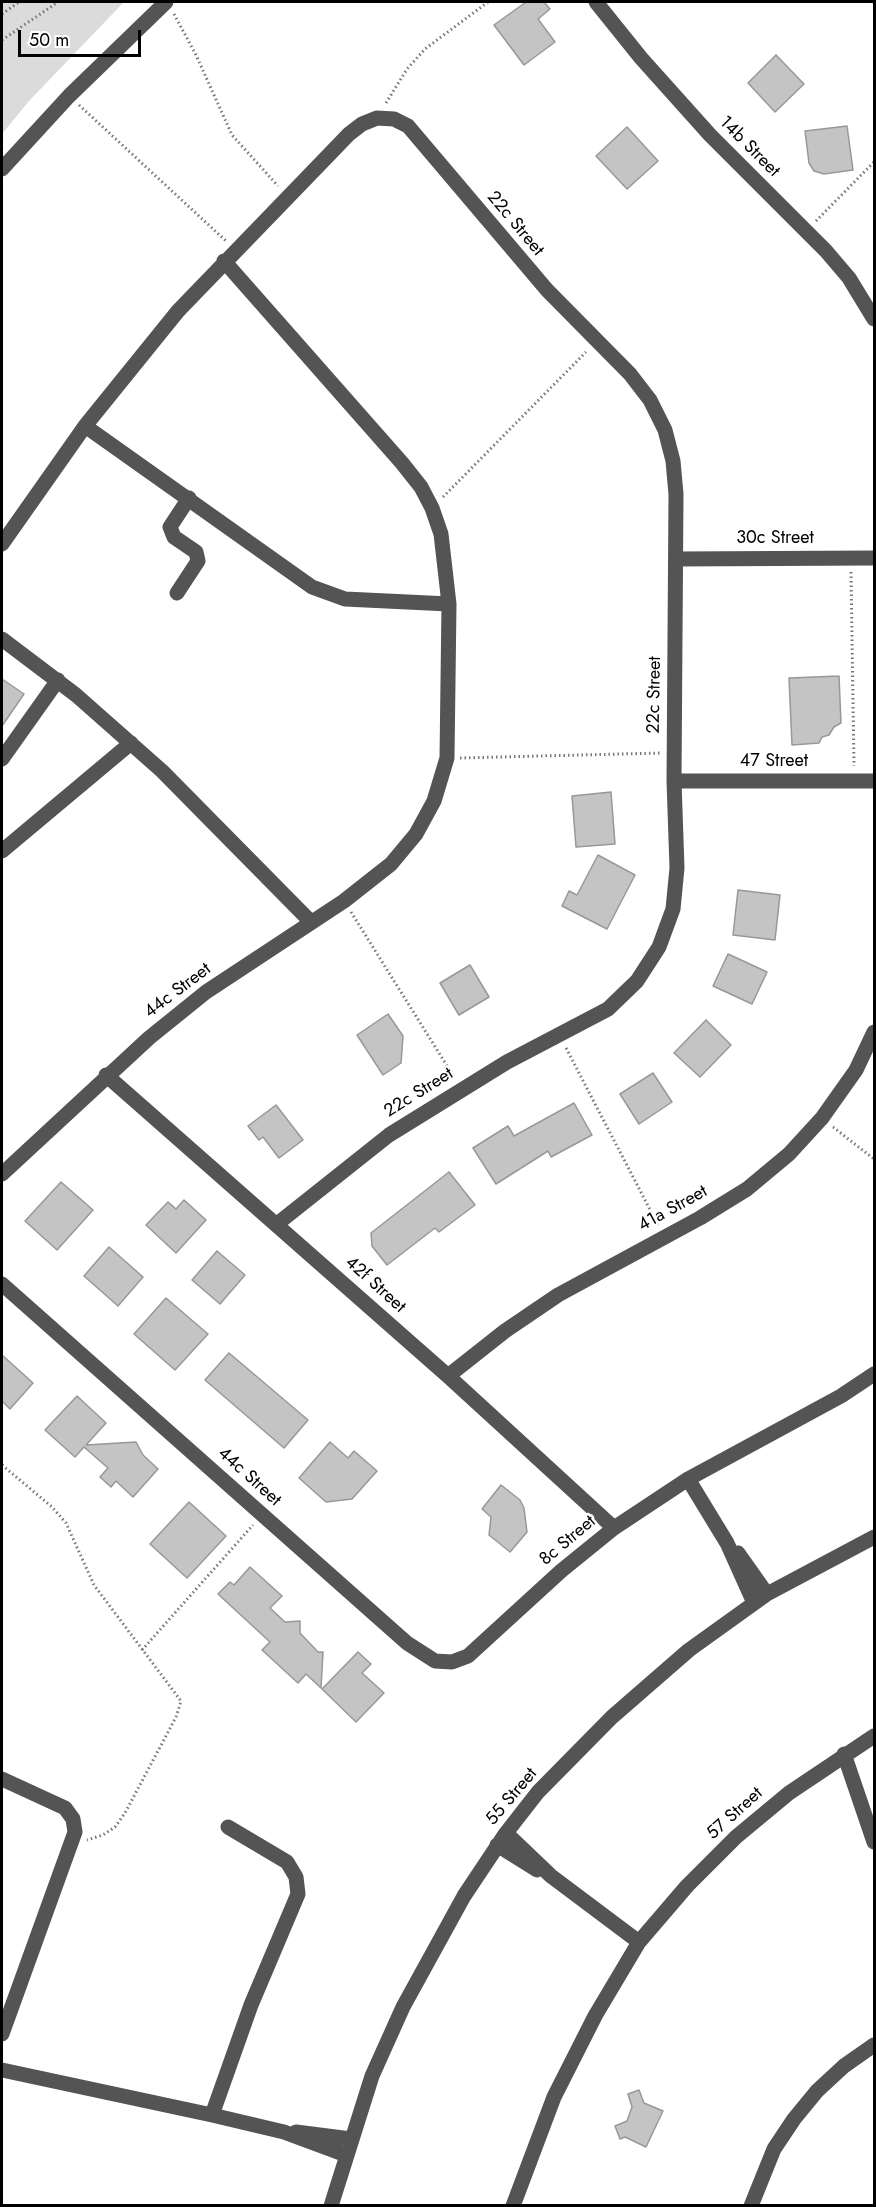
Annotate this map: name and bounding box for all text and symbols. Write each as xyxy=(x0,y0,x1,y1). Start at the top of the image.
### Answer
scale bar xyxy=(21,18,144,56)
text: 50 m xyxy=(29,27,69,53)
street label: 14b Street xyxy=(714,112,784,182)
street label: 22c Street xyxy=(482,187,548,261)
street label: 30c Street xyxy=(736,528,814,550)
street label: 22c Street xyxy=(644,656,666,734)
street label: 47 Street xyxy=(740,751,808,773)
street label: 44c Street xyxy=(140,959,216,1023)
street label: 22c Street xyxy=(380,1063,458,1123)
street label: 41a Street xyxy=(635,1181,711,1237)
street label: 42f Street xyxy=(340,1252,410,1318)
street label: 44c Street xyxy=(213,1443,285,1511)
street label: 8c Street xyxy=(535,1511,601,1571)
street label: 55 Street xyxy=(482,1764,542,1830)
street label: 57 Street xyxy=(703,1783,767,1845)

